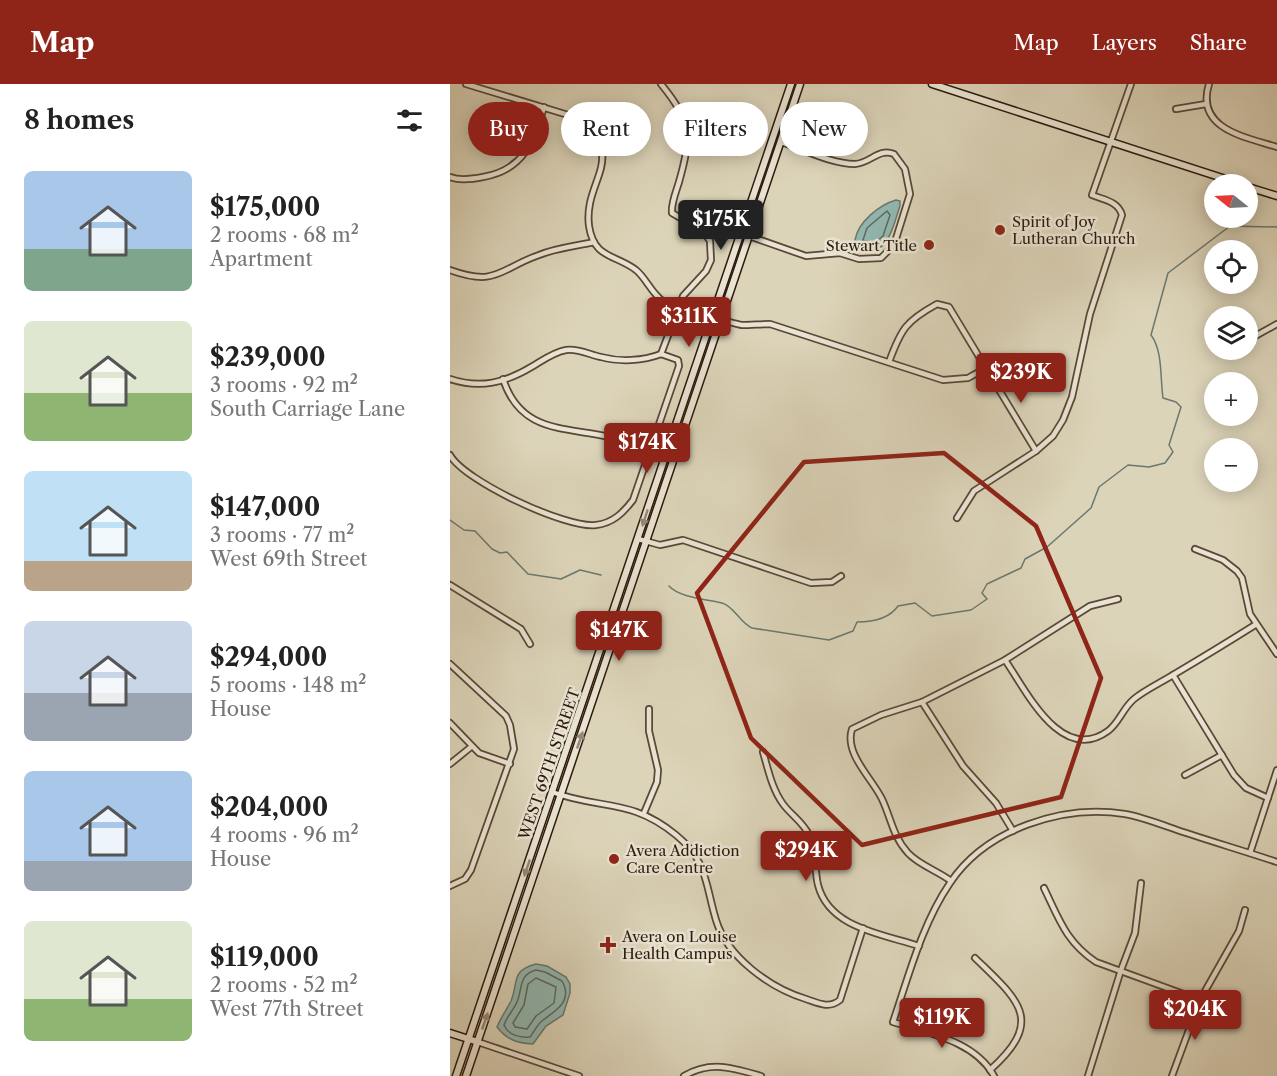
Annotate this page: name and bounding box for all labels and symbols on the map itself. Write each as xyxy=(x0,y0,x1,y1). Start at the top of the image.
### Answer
north arrow xyxy=(1204,174,1258,228)
pin: $175K xyxy=(679,200,763,251)
place label: Spirit of Joy Lutheran Church xyxy=(1012,212,1136,248)
marker: Spirit of Joy Lutheran Church xyxy=(993,223,1007,237)
place label: Stewart Title xyxy=(826,236,917,255)
marker: Stewart Title xyxy=(922,238,936,252)
pin: $311K xyxy=(647,297,731,348)
pin: $239K xyxy=(979,353,1063,404)
pin: $174K xyxy=(605,423,689,474)
one-way arrow xyxy=(639,509,649,527)
pin: $147K xyxy=(577,611,661,662)
street label: WEST 69TH STREET xyxy=(514,685,584,843)
one-way arrow xyxy=(576,731,585,749)
pin: $294K xyxy=(764,831,848,882)
place label: Avera Addiction Care Centre xyxy=(625,841,740,877)
marker: Avera Addiction Care Centre xyxy=(607,852,621,866)
one-way arrow xyxy=(522,859,531,877)
place label: Avera on Louise Health Campus xyxy=(621,927,737,963)
marker: Avera on Louise Health Campus xyxy=(599,936,617,954)
pin: $204K xyxy=(1153,990,1237,1041)
pin: $119K xyxy=(900,998,984,1049)
one-way arrow xyxy=(481,1012,491,1030)

